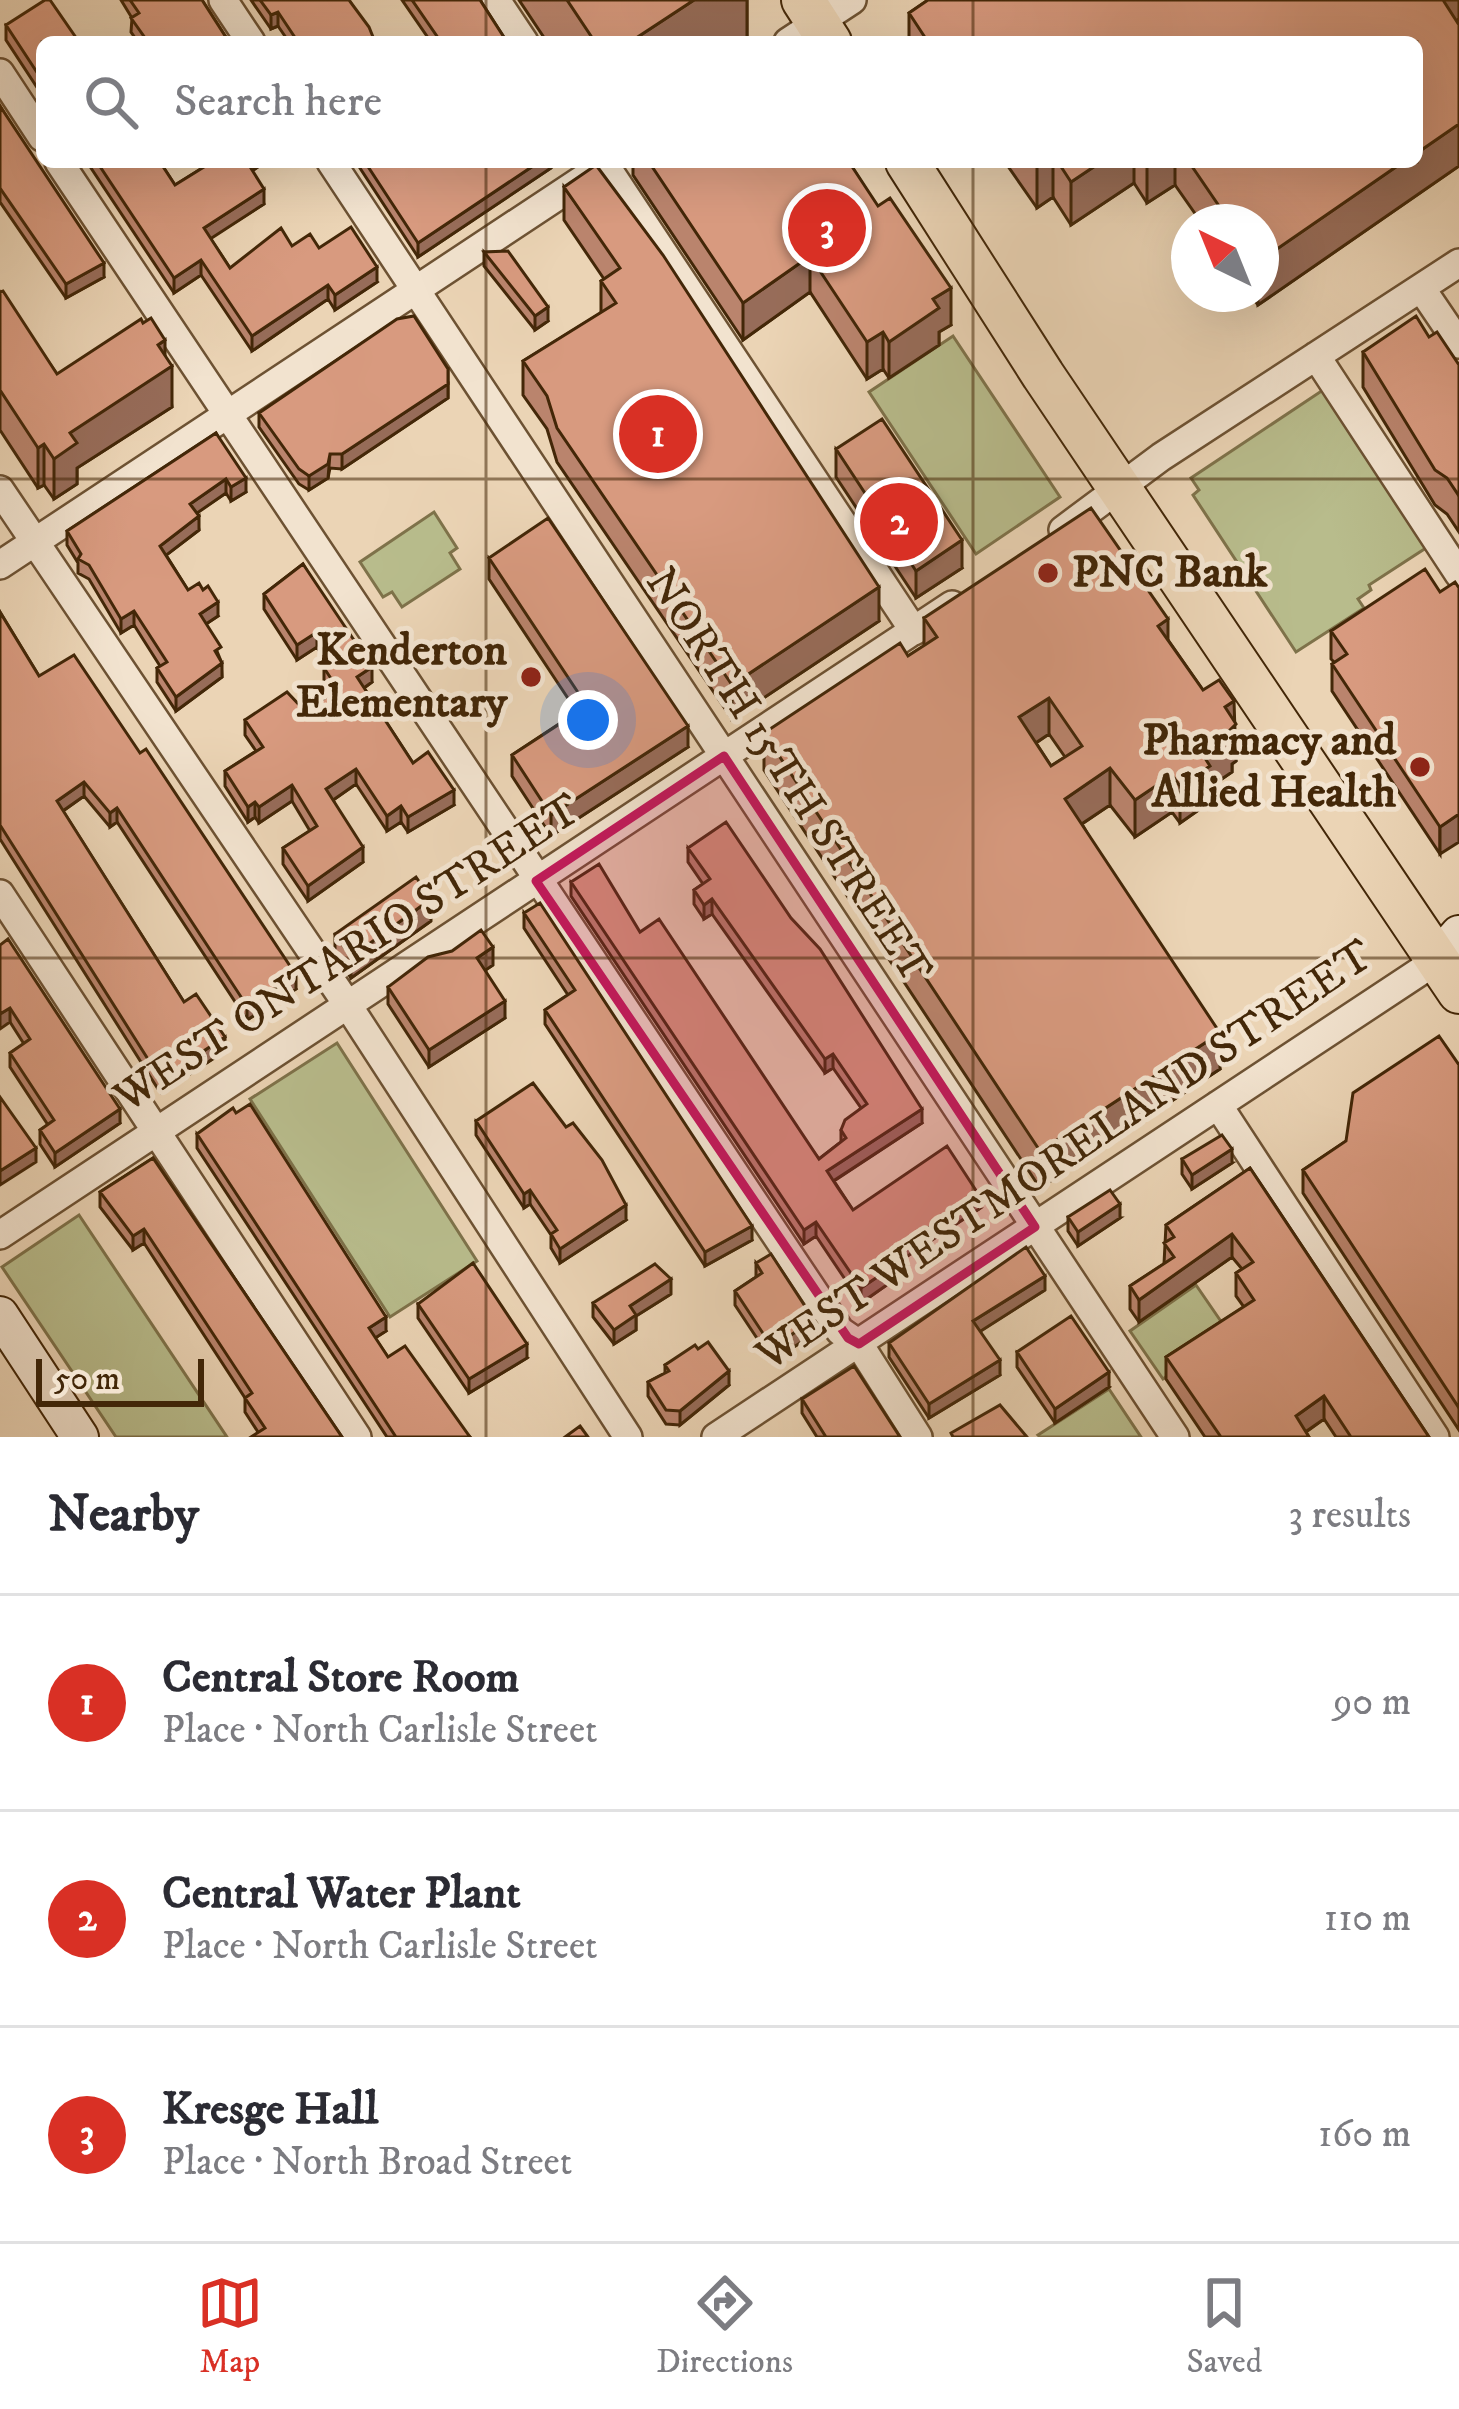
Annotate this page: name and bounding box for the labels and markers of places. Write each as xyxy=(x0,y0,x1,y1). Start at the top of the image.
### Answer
pin: 3 xyxy=(788,183,866,273)
pin: 1 xyxy=(619,389,697,479)
pin: 2 xyxy=(860,477,938,567)
place label: PNC Bank xyxy=(1072,545,1268,601)
marker: PNC Bank xyxy=(1035,560,1061,586)
place label: Kenderton Elementary xyxy=(296,623,509,731)
marker: Kenderton Elementary xyxy=(518,664,544,690)
place label: Pharmacy and Allied Health xyxy=(1142,713,1398,821)
marker: Pharmacy and Allied Health xyxy=(1407,754,1433,780)

